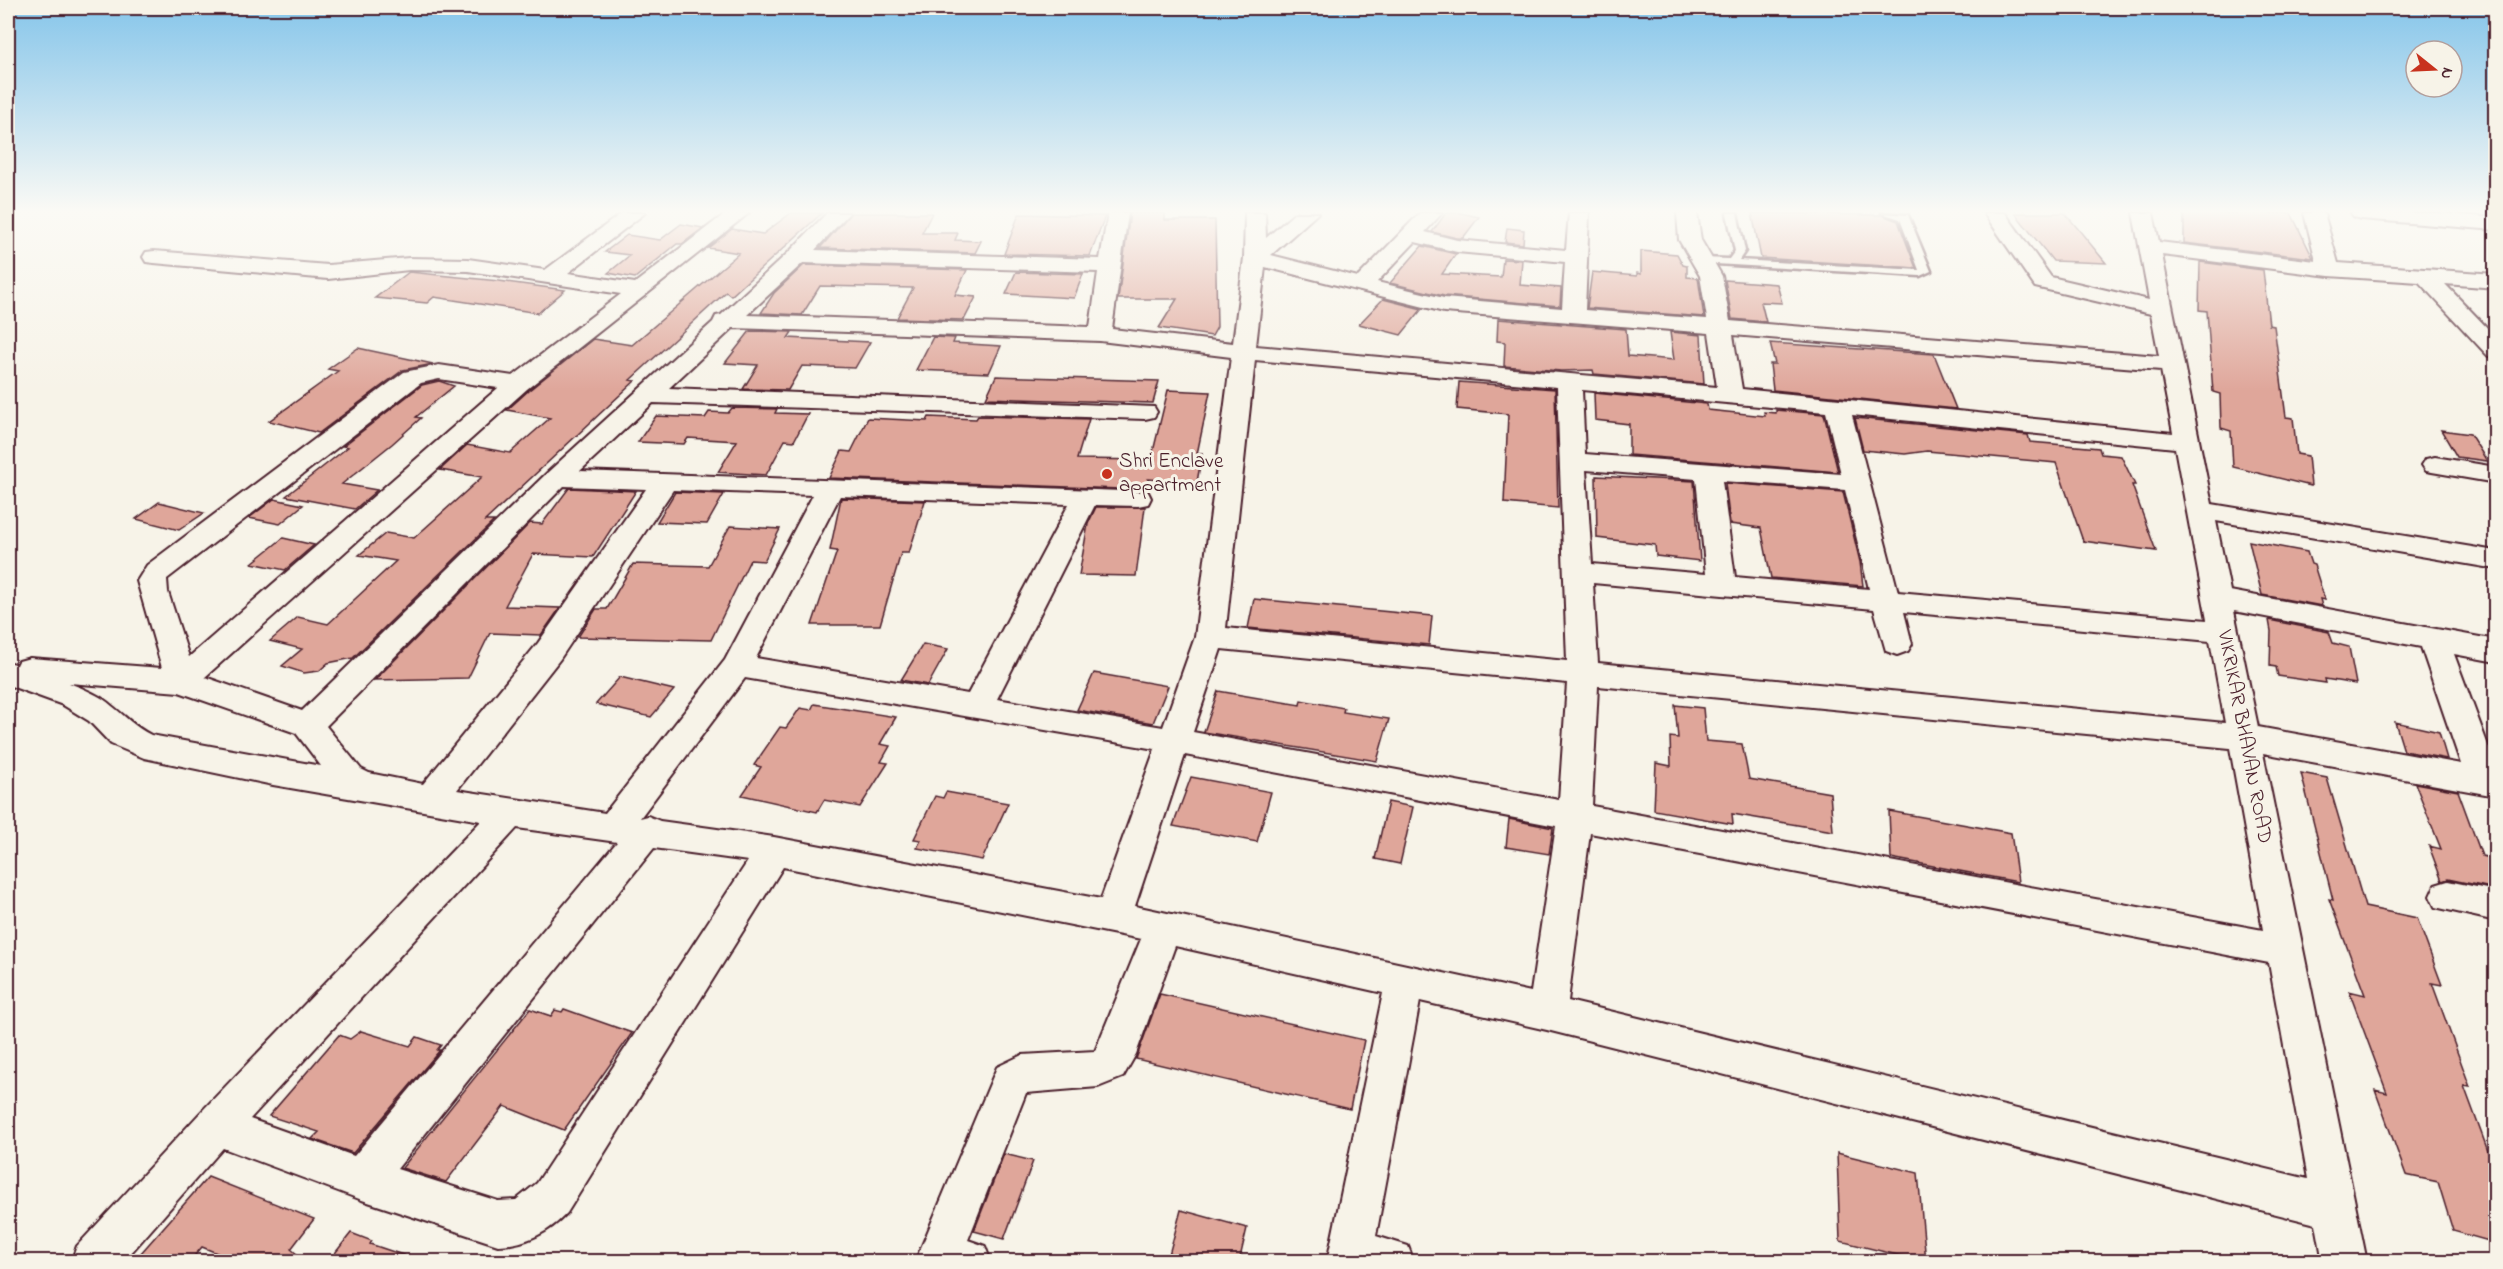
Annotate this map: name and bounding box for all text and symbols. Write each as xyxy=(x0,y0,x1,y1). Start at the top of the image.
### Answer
north arrow xyxy=(2404,39,2464,99)
text: N xyxy=(2433,64,2459,82)
place label: Shri Enclave appartment xyxy=(1119,447,1224,501)
marker: Shri Enclave appartment xyxy=(1100,467,1114,481)
street label: VIKRIKAR BHAVAN ROAD xyxy=(2208,627,2279,846)

